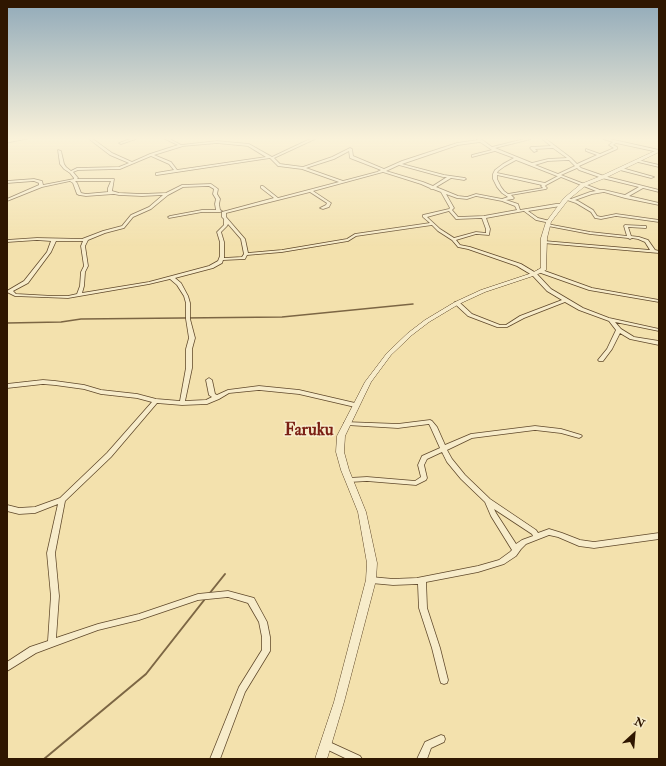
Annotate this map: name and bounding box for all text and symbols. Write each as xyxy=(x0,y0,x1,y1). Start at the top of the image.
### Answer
district label: Faruku xyxy=(284,421,334,441)
north arrow xyxy=(614,714,654,754)
text: N xyxy=(632,715,647,731)

